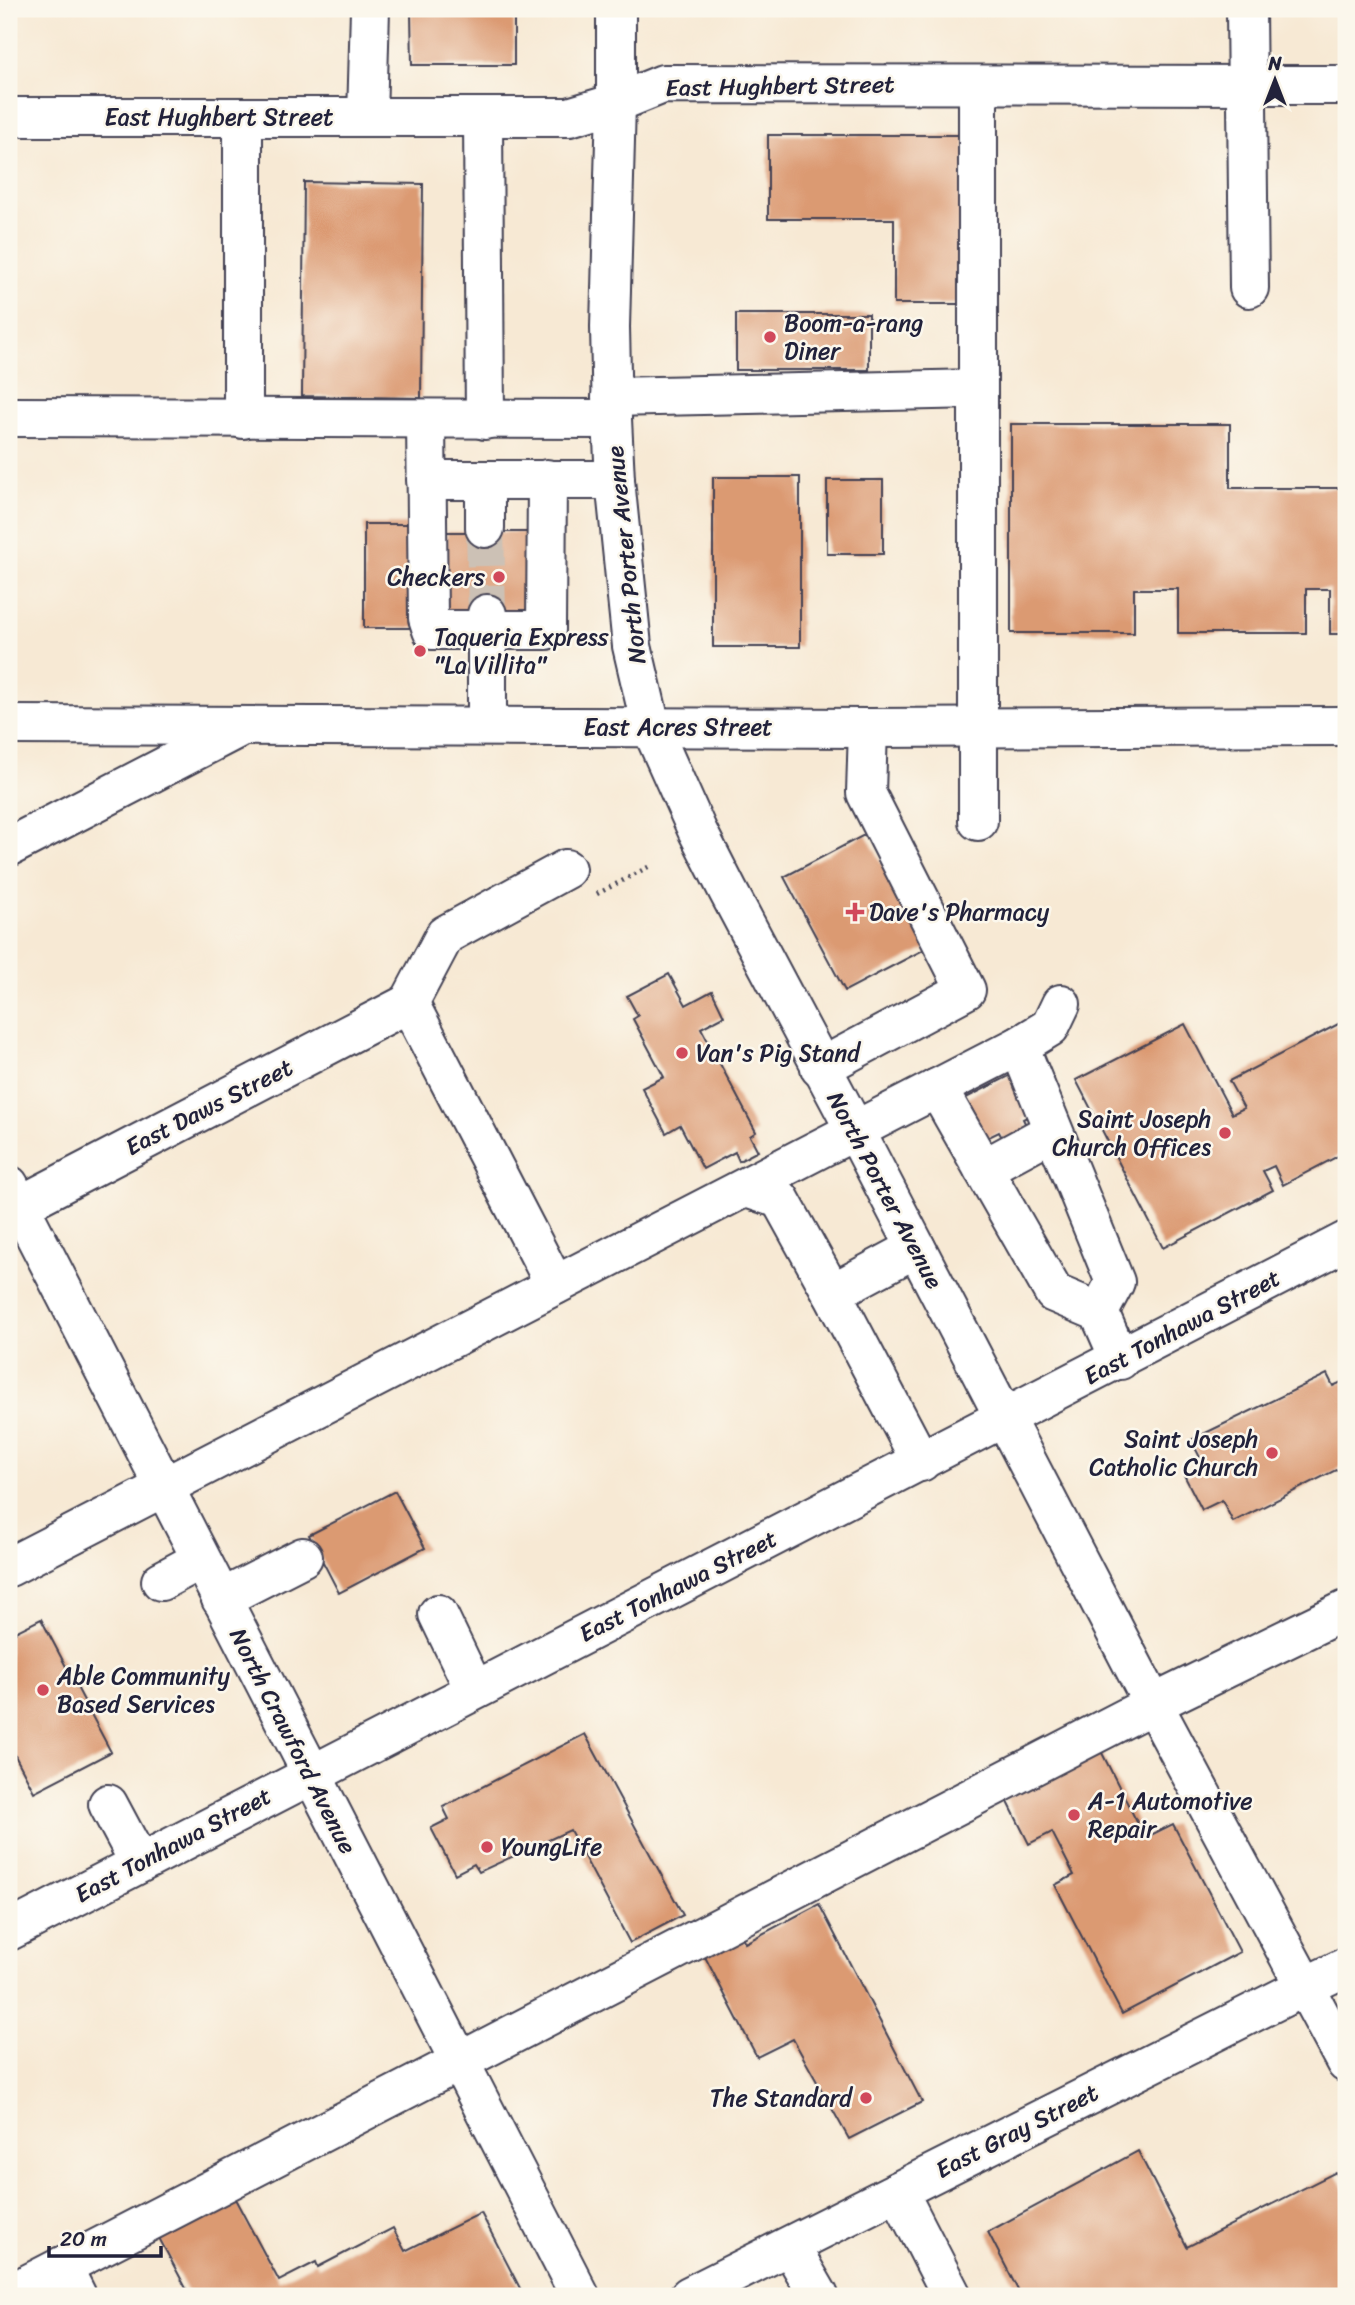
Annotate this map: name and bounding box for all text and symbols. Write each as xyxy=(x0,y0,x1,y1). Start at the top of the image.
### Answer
north arrow xyxy=(1240,46,1310,116)
text: N xyxy=(1267,47,1282,80)
street label: East Hughbert Street xyxy=(665,63,895,109)
street label: East Hughbert Street xyxy=(104,96,334,138)
place label: Boom-a-rang Diner xyxy=(784,302,923,372)
marker: Boom-a-rang Diner xyxy=(762,329,778,345)
street label: North Porter Avenue xyxy=(594,444,658,666)
place label: Checkers xyxy=(387,556,485,598)
marker: Checkers xyxy=(491,569,507,585)
place label: Taqueria Express "La Villita" xyxy=(434,616,610,686)
marker: Taqueria Express "La Villita" xyxy=(412,643,428,659)
street label: East Acres Street xyxy=(583,706,773,748)
place label: Dave's Pharmacy xyxy=(869,891,1050,933)
marker: Dave's Pharmacy xyxy=(847,904,863,920)
place label: Van's Pig Stand xyxy=(696,1032,861,1074)
marker: Van's Pig Stand xyxy=(674,1045,690,1061)
street label: East Daws Street xyxy=(118,1047,300,1167)
street label: North Porter Avenue xyxy=(815,1084,955,1297)
place label: Saint Joseph Church Offices xyxy=(1052,1098,1211,1168)
marker: Saint Joseph Church Offices xyxy=(1217,1125,1233,1141)
street label: East Tonhawa Street xyxy=(1076,1257,1288,1397)
place label: Saint Joseph Catholic Church xyxy=(1089,1418,1258,1488)
marker: Saint Joseph Catholic Church xyxy=(1264,1445,1280,1461)
street label: East Tonhawa Street xyxy=(571,1518,785,1654)
street label: North Crawford Avenue xyxy=(218,1620,368,1862)
place label: Able Community Based Services xyxy=(56,1655,230,1725)
marker: Able Community Based Services xyxy=(35,1682,51,1698)
street label: East Tonhawa Street xyxy=(67,1775,279,1915)
place label: A-1 Automotive Repair xyxy=(1087,1780,1253,1850)
marker: A-1 Automotive Repair xyxy=(1066,1807,1082,1823)
place label: YoungLife xyxy=(501,1826,602,1868)
marker: YoungLife xyxy=(479,1839,495,1855)
street label: East Gray Street xyxy=(928,2072,1106,2190)
place label: The Standard xyxy=(710,2077,853,2119)
marker: The Standard xyxy=(858,2090,874,2106)
scale bar xyxy=(49,2214,161,2258)
text: 20 m xyxy=(60,2220,107,2258)

